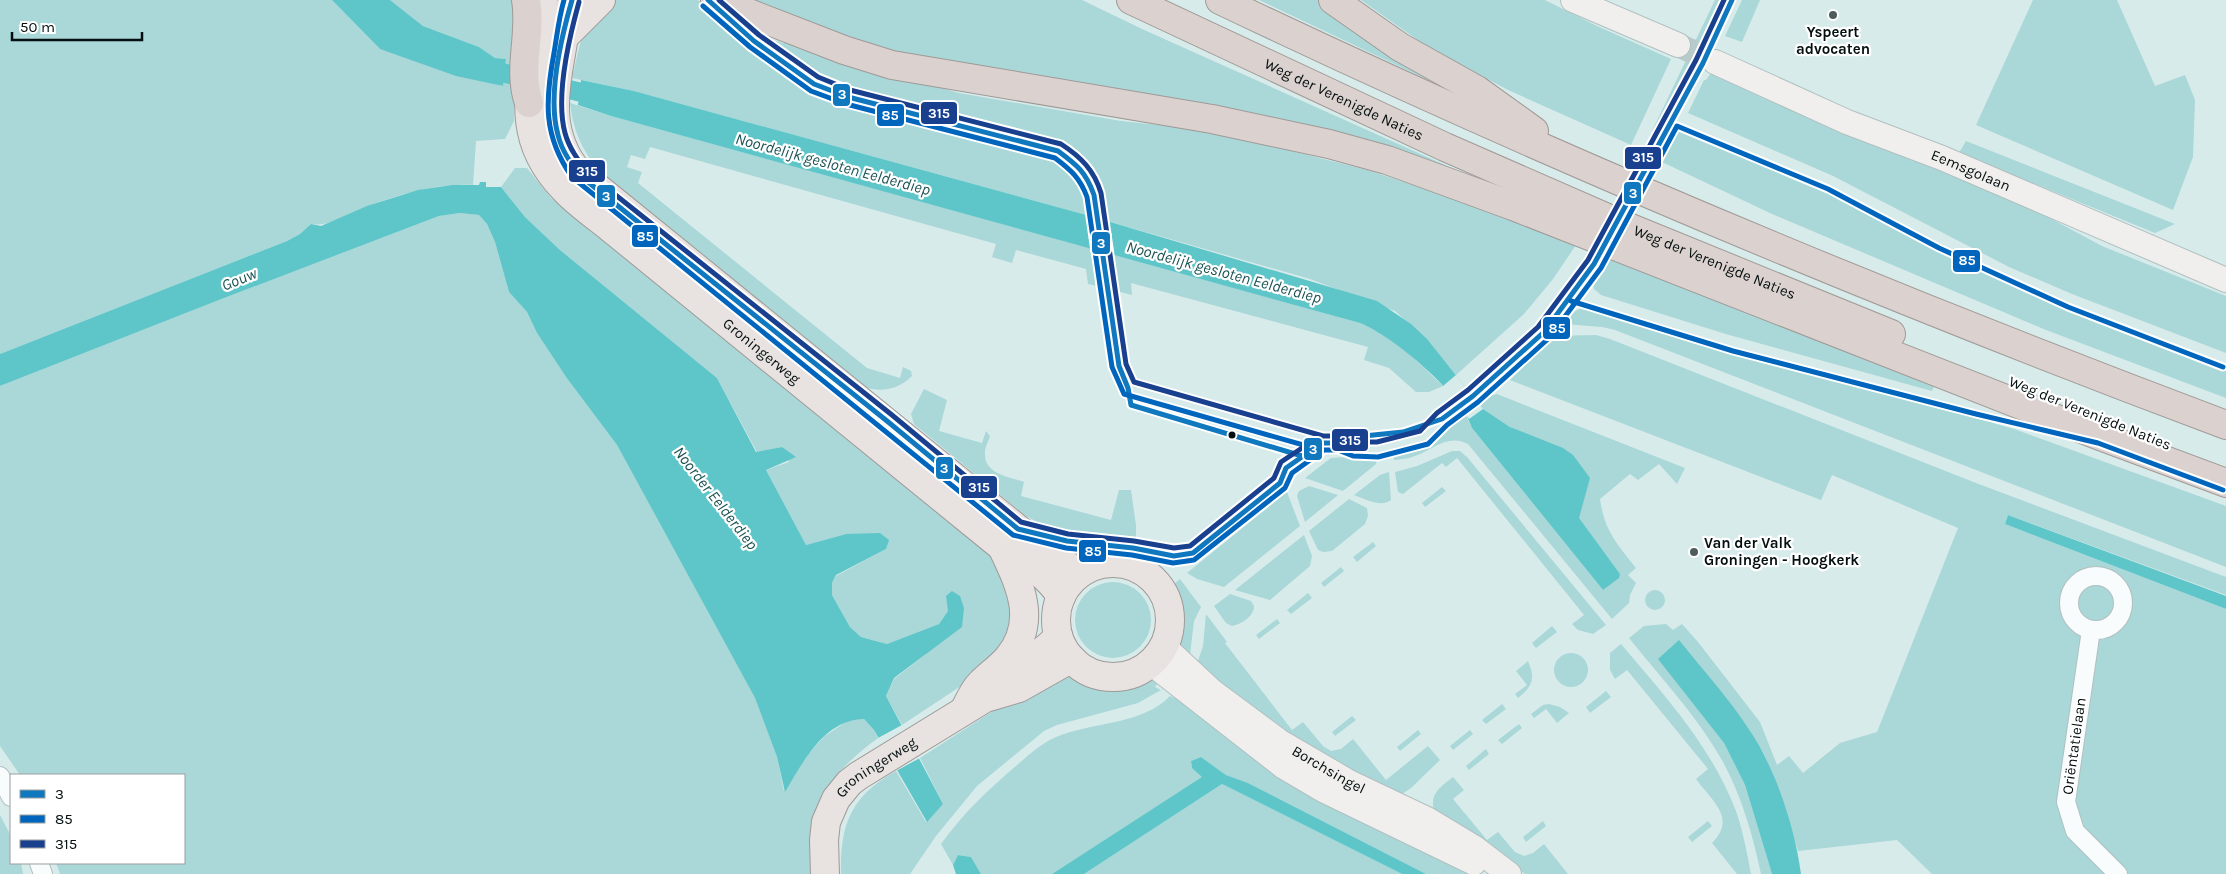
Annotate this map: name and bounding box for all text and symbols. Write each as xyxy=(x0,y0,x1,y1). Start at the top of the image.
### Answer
marker: Yspeert advocaten xyxy=(1827,9,1839,21)
scale bar xyxy=(12,10,142,42)
text: 50 m xyxy=(20,18,55,36)
place label: Yspeert advocaten xyxy=(1796,23,1870,58)
street label: Weg der Verenigde Naties xyxy=(1261,55,1426,145)
line badge: 3 xyxy=(832,83,851,107)
text: 3 xyxy=(838,86,846,103)
line badge: 315 xyxy=(920,101,958,125)
line badge: 85 xyxy=(876,103,905,127)
text: 315 xyxy=(928,105,950,122)
text: 85 xyxy=(881,107,899,124)
water label: Noordelijk gesloten Eelderdiep xyxy=(733,129,933,199)
line badge: 315 xyxy=(1624,146,1662,170)
street label: Eemsgolaan xyxy=(1929,146,2013,195)
text: 315 xyxy=(1632,149,1654,166)
line badge: 315 xyxy=(568,159,606,183)
text: 315 xyxy=(576,163,598,180)
line badge: 3 xyxy=(1623,181,1642,205)
line badge: 3 xyxy=(596,184,616,208)
text: 3 xyxy=(1629,185,1637,202)
text: 3 xyxy=(602,188,610,205)
street label: Weg der Verenigde Naties xyxy=(1631,221,1798,303)
line badge: 85 xyxy=(631,224,659,248)
text: 85 xyxy=(636,228,654,245)
line badge: 3 xyxy=(1091,231,1111,255)
text: 3 xyxy=(1097,235,1105,252)
water label: Noordelijk gesloten Eelderdiep xyxy=(1124,237,1324,307)
line badge: 85 xyxy=(1952,249,1981,273)
text: 85 xyxy=(1958,252,1976,269)
water label: Gouw xyxy=(219,263,260,295)
street label: Groningerweg xyxy=(719,314,804,388)
line badge: 85 xyxy=(1542,316,1571,340)
text: 85 xyxy=(1548,320,1566,337)
street label: Weg der Verenigde Naties xyxy=(2006,372,2174,454)
line badge: 315 xyxy=(1331,428,1369,452)
unlabelled marker xyxy=(1227,430,1237,440)
text: 315 xyxy=(1339,432,1361,449)
line badge: 3 xyxy=(1303,437,1323,461)
text: 3 xyxy=(1309,441,1317,458)
water label: Noorder Eelderdiep xyxy=(670,443,762,554)
line badge: 3 xyxy=(935,456,954,480)
text: 3 xyxy=(940,460,948,477)
line badge: 315 xyxy=(960,475,998,499)
text: 315 xyxy=(968,479,990,496)
place label: Van der Valk Groningen - Hoogkerk xyxy=(1704,534,1859,569)
line badge: 85 xyxy=(1078,539,1107,563)
text: 85 xyxy=(1084,543,1102,560)
marker: Van der Valk Groningen - Hoogkerk xyxy=(1688,546,1700,558)
street label: Oriëntatielaan xyxy=(2058,696,2090,796)
street label: Groningerweg xyxy=(832,733,920,801)
street label: Borchsingel xyxy=(1289,742,1368,797)
legend xyxy=(10,774,185,864)
text: 3 xyxy=(55,785,64,803)
text: 85 xyxy=(55,810,73,828)
text: 315 xyxy=(55,835,77,853)

